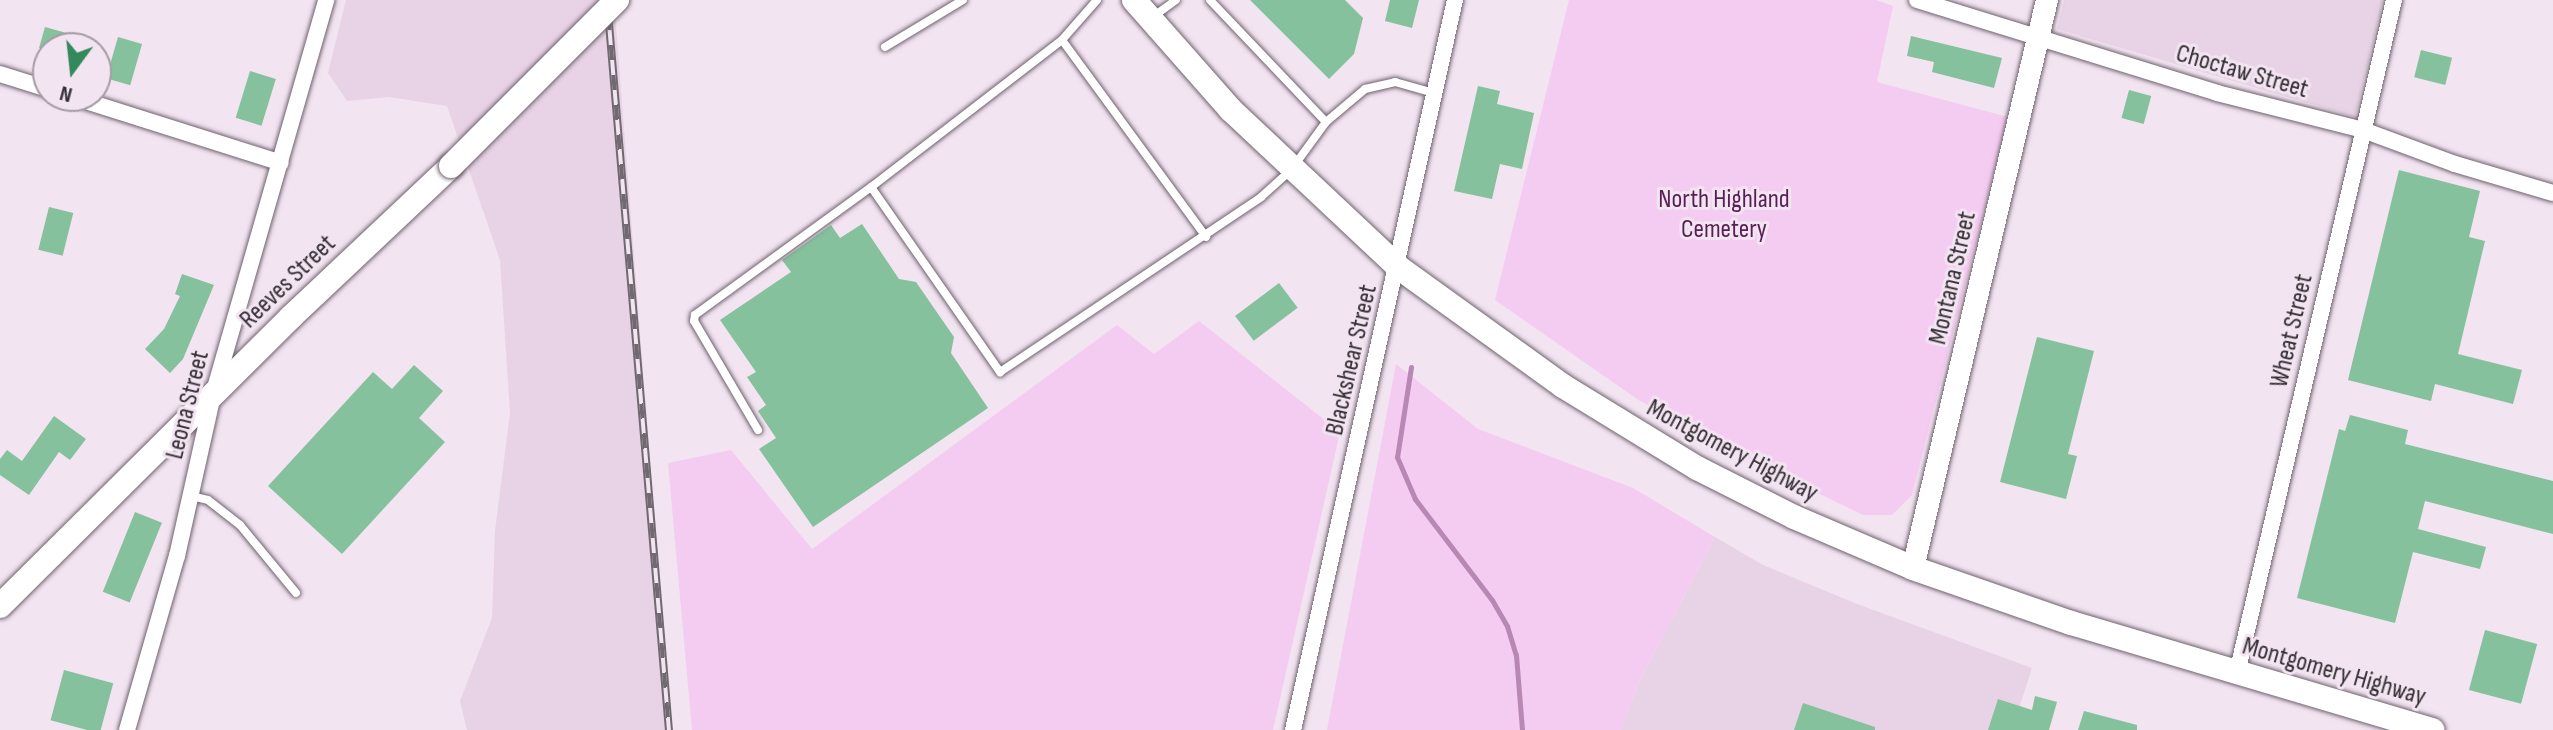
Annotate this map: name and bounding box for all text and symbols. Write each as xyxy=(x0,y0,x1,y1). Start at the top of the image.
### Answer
north arrow xyxy=(32,32,112,112)
street label: Choctaw Street xyxy=(2172,38,2312,106)
text: N xyxy=(57,79,75,108)
park label: North Highland Cemetery xyxy=(1658,184,1790,246)
street label: Montana Street xyxy=(1923,208,1983,348)
street label: Reeves Street xyxy=(234,229,342,335)
street label: Wheat Street xyxy=(2264,271,2320,391)
street label: Blackshear Street xyxy=(1320,282,1384,438)
street label: Leona Street xyxy=(159,348,217,462)
street label: Montgomery Highway xyxy=(1641,393,1823,509)
street label: Montgomery Highway xyxy=(2239,631,2429,713)

